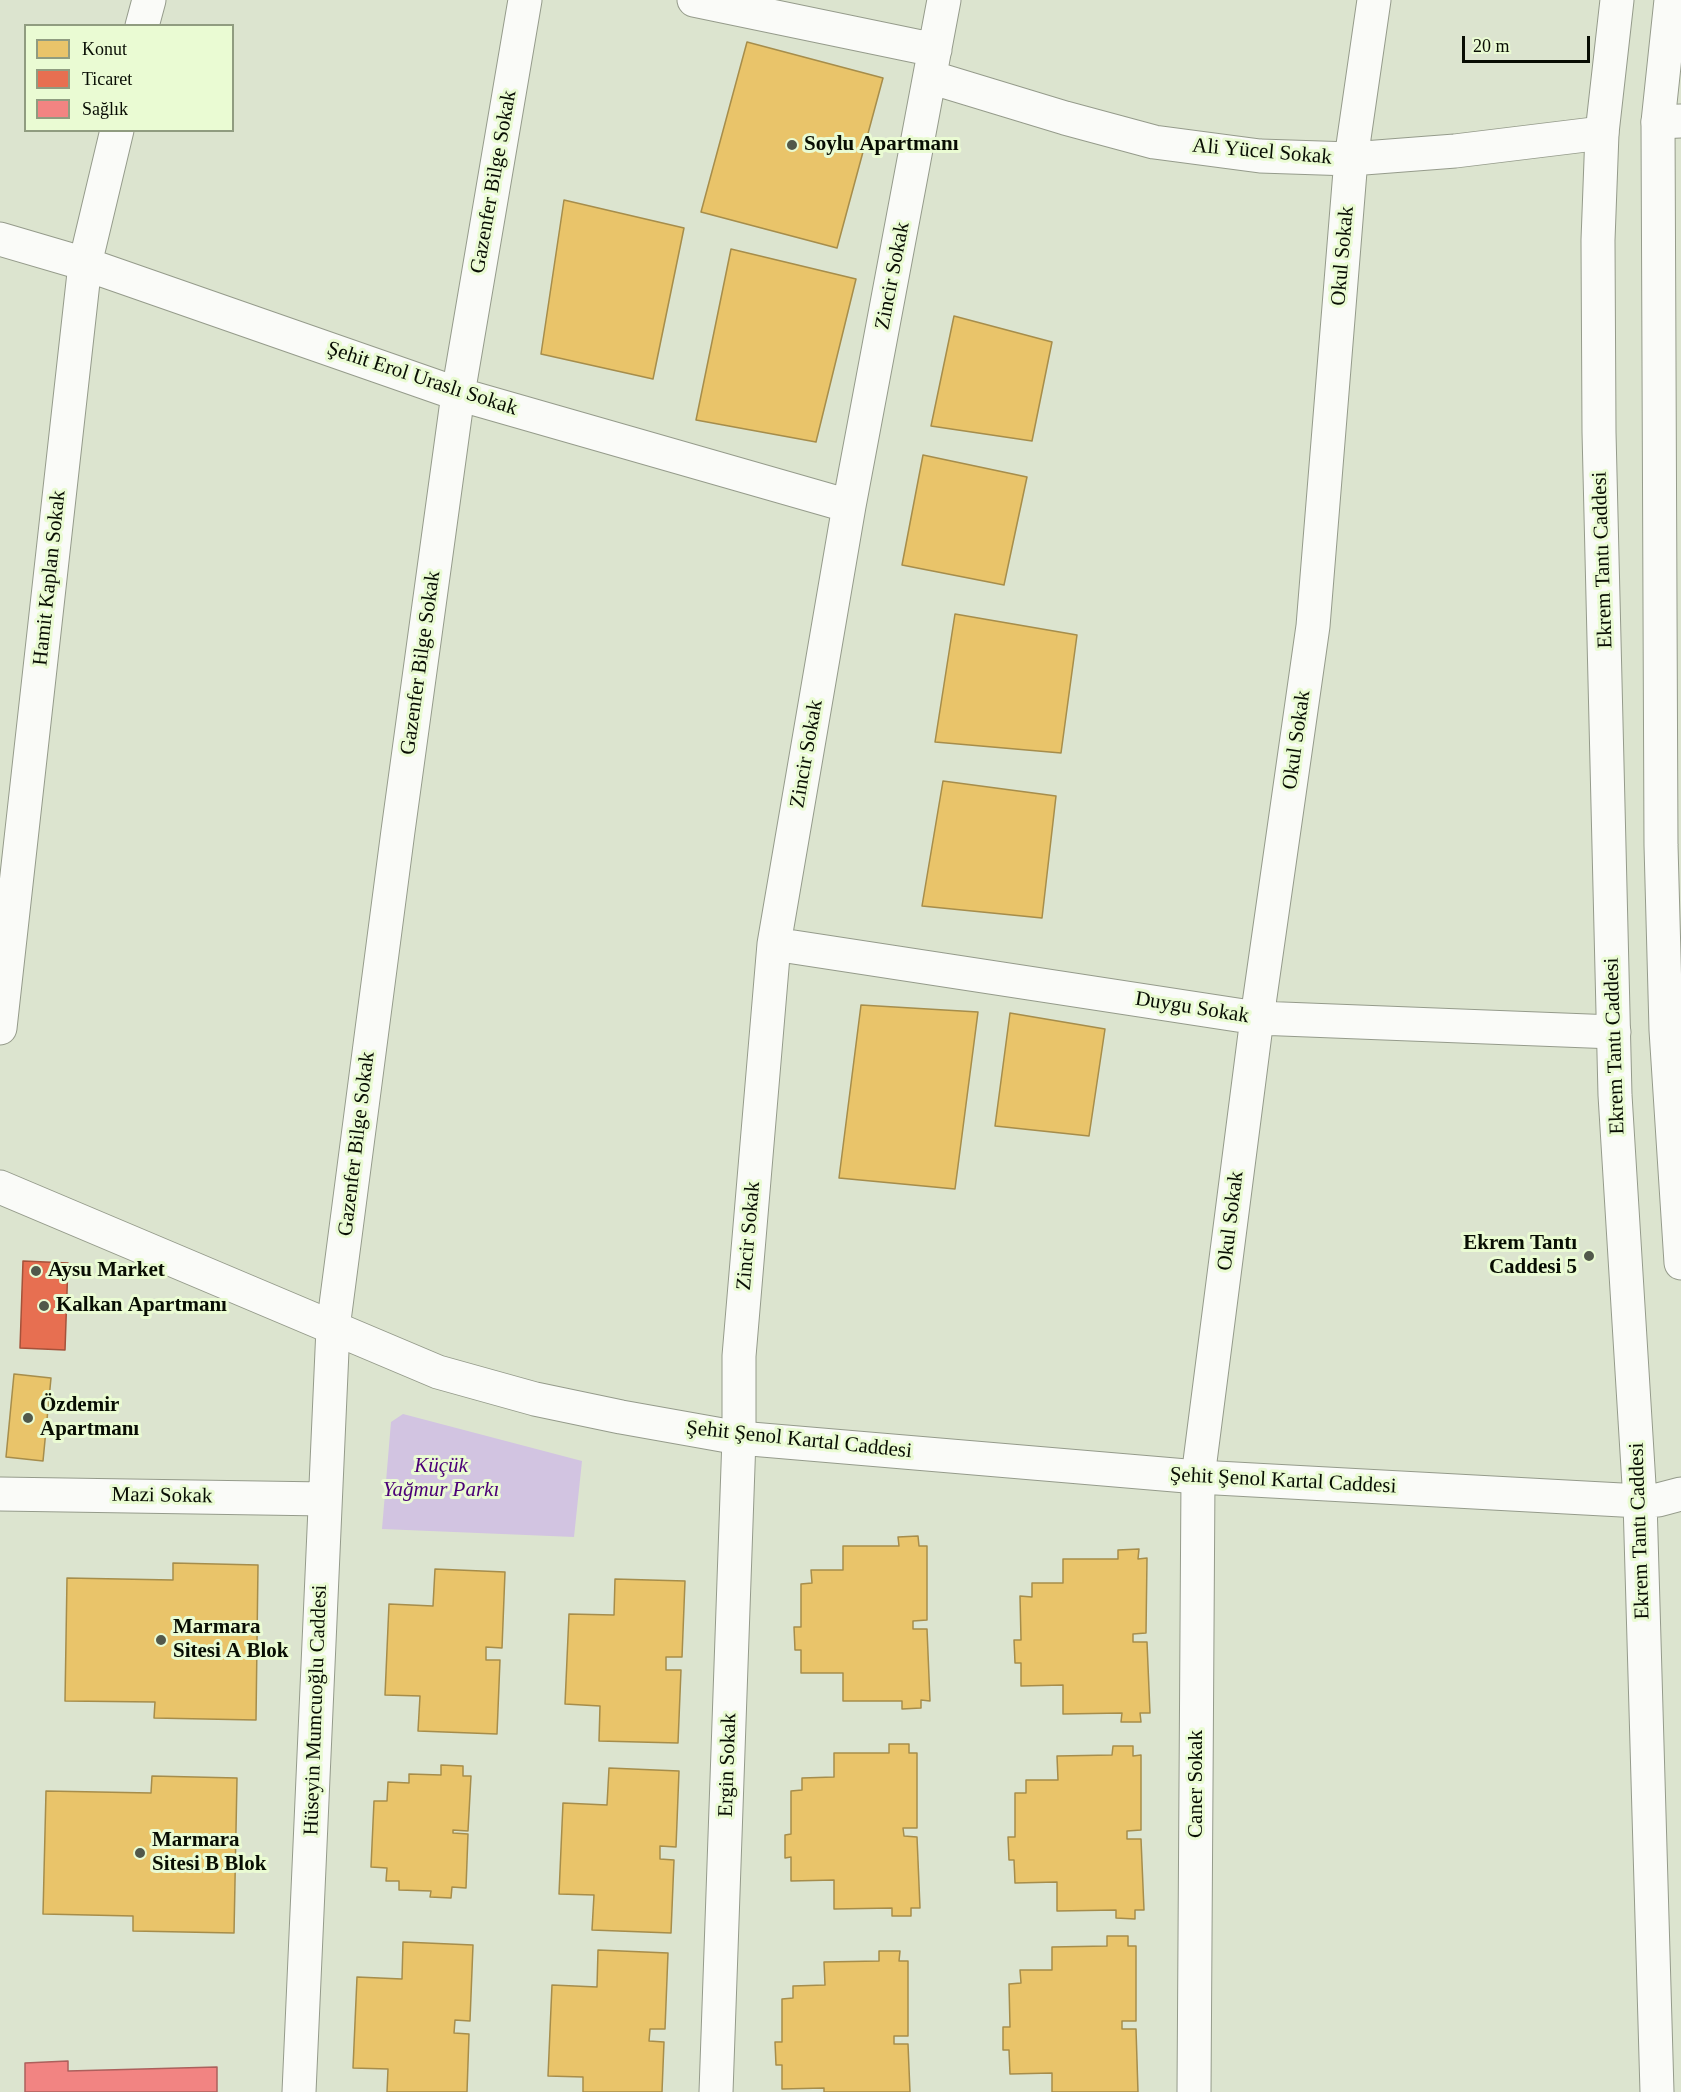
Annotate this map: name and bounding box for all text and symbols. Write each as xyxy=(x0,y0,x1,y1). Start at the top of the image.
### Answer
legend xyxy=(24,24,234,132)
scale bar xyxy=(1465,24,1592,62)
text: 20 m xyxy=(1473,36,1510,56)
text: Konut xyxy=(82,39,127,59)
text: Ticaret xyxy=(82,69,132,89)
street label: Gazenfer Bilge Sokak xyxy=(465,89,523,275)
text: Sağlık xyxy=(82,99,128,119)
place label: Soylu Apartmanı xyxy=(804,132,959,158)
street label: Ali Yücel Sokak xyxy=(1191,133,1333,171)
marker: Soylu Apartmanı xyxy=(785,138,799,152)
street label: Okul Sokak xyxy=(1326,205,1360,307)
street label: Zincir Sokak xyxy=(870,220,916,332)
street label: Şehit Erol Uraslı Sokak xyxy=(324,336,520,422)
street label: Ekrem Tantı Caddesi xyxy=(1587,471,1619,649)
street label: Hamit Kaplan Sokak xyxy=(28,489,72,667)
street label: Gazenfer Bilge Sokak xyxy=(396,569,446,757)
street label: Okul Sokak xyxy=(1278,689,1316,791)
street label: Zincir Sokak xyxy=(785,698,829,810)
street label: Ekrem Tantı Caddesi xyxy=(1599,957,1631,1135)
street label: Duygu Sokak xyxy=(1133,987,1251,1029)
street label: Gazenfer Bilge Sokak xyxy=(333,1050,381,1238)
street label: Okul Sokak xyxy=(1212,1170,1250,1272)
street label: Zincir Sokak xyxy=(732,1181,766,1291)
place label: Ekrem Tantı Caddesi 5 xyxy=(1463,1231,1577,1281)
marker: Ekrem Tantı Caddesi 5 xyxy=(1582,1249,1596,1263)
place label: Aysu Market xyxy=(48,1258,165,1284)
marker: Aysu Market xyxy=(29,1264,43,1278)
place label: Kalkan Apartmanı xyxy=(56,1293,227,1319)
marker: Kalkan Apartmanı xyxy=(37,1299,51,1313)
place label: Özdemir Apartmanı xyxy=(40,1393,139,1443)
marker: Özdemir Apartmanı xyxy=(21,1411,35,1425)
street label: Şehit Şenol Kartal Caddesi xyxy=(685,1416,913,1464)
street label: Ekrem Tantı Caddesi xyxy=(1624,1442,1656,1620)
park label: Küçük Yağmur Parkı xyxy=(383,1453,499,1503)
street label: Şehit Şenol Kartal Caddesi xyxy=(1169,1462,1397,1500)
street label: Mazi Sokak xyxy=(111,1483,213,1509)
street label: Hüseyin Mumcuoğlu Caddesi xyxy=(299,1584,333,1836)
place label: Marmara Sitesi A Blok xyxy=(173,1615,289,1665)
marker: Marmara Sitesi A Blok xyxy=(154,1633,168,1647)
street label: Ergin Sokak xyxy=(714,1713,742,1817)
street label: Caner Sokak xyxy=(1183,1730,1209,1838)
place label: Marmara Sitesi B Blok xyxy=(152,1828,266,1878)
marker: Marmara Sitesi B Blok xyxy=(133,1846,147,1860)

